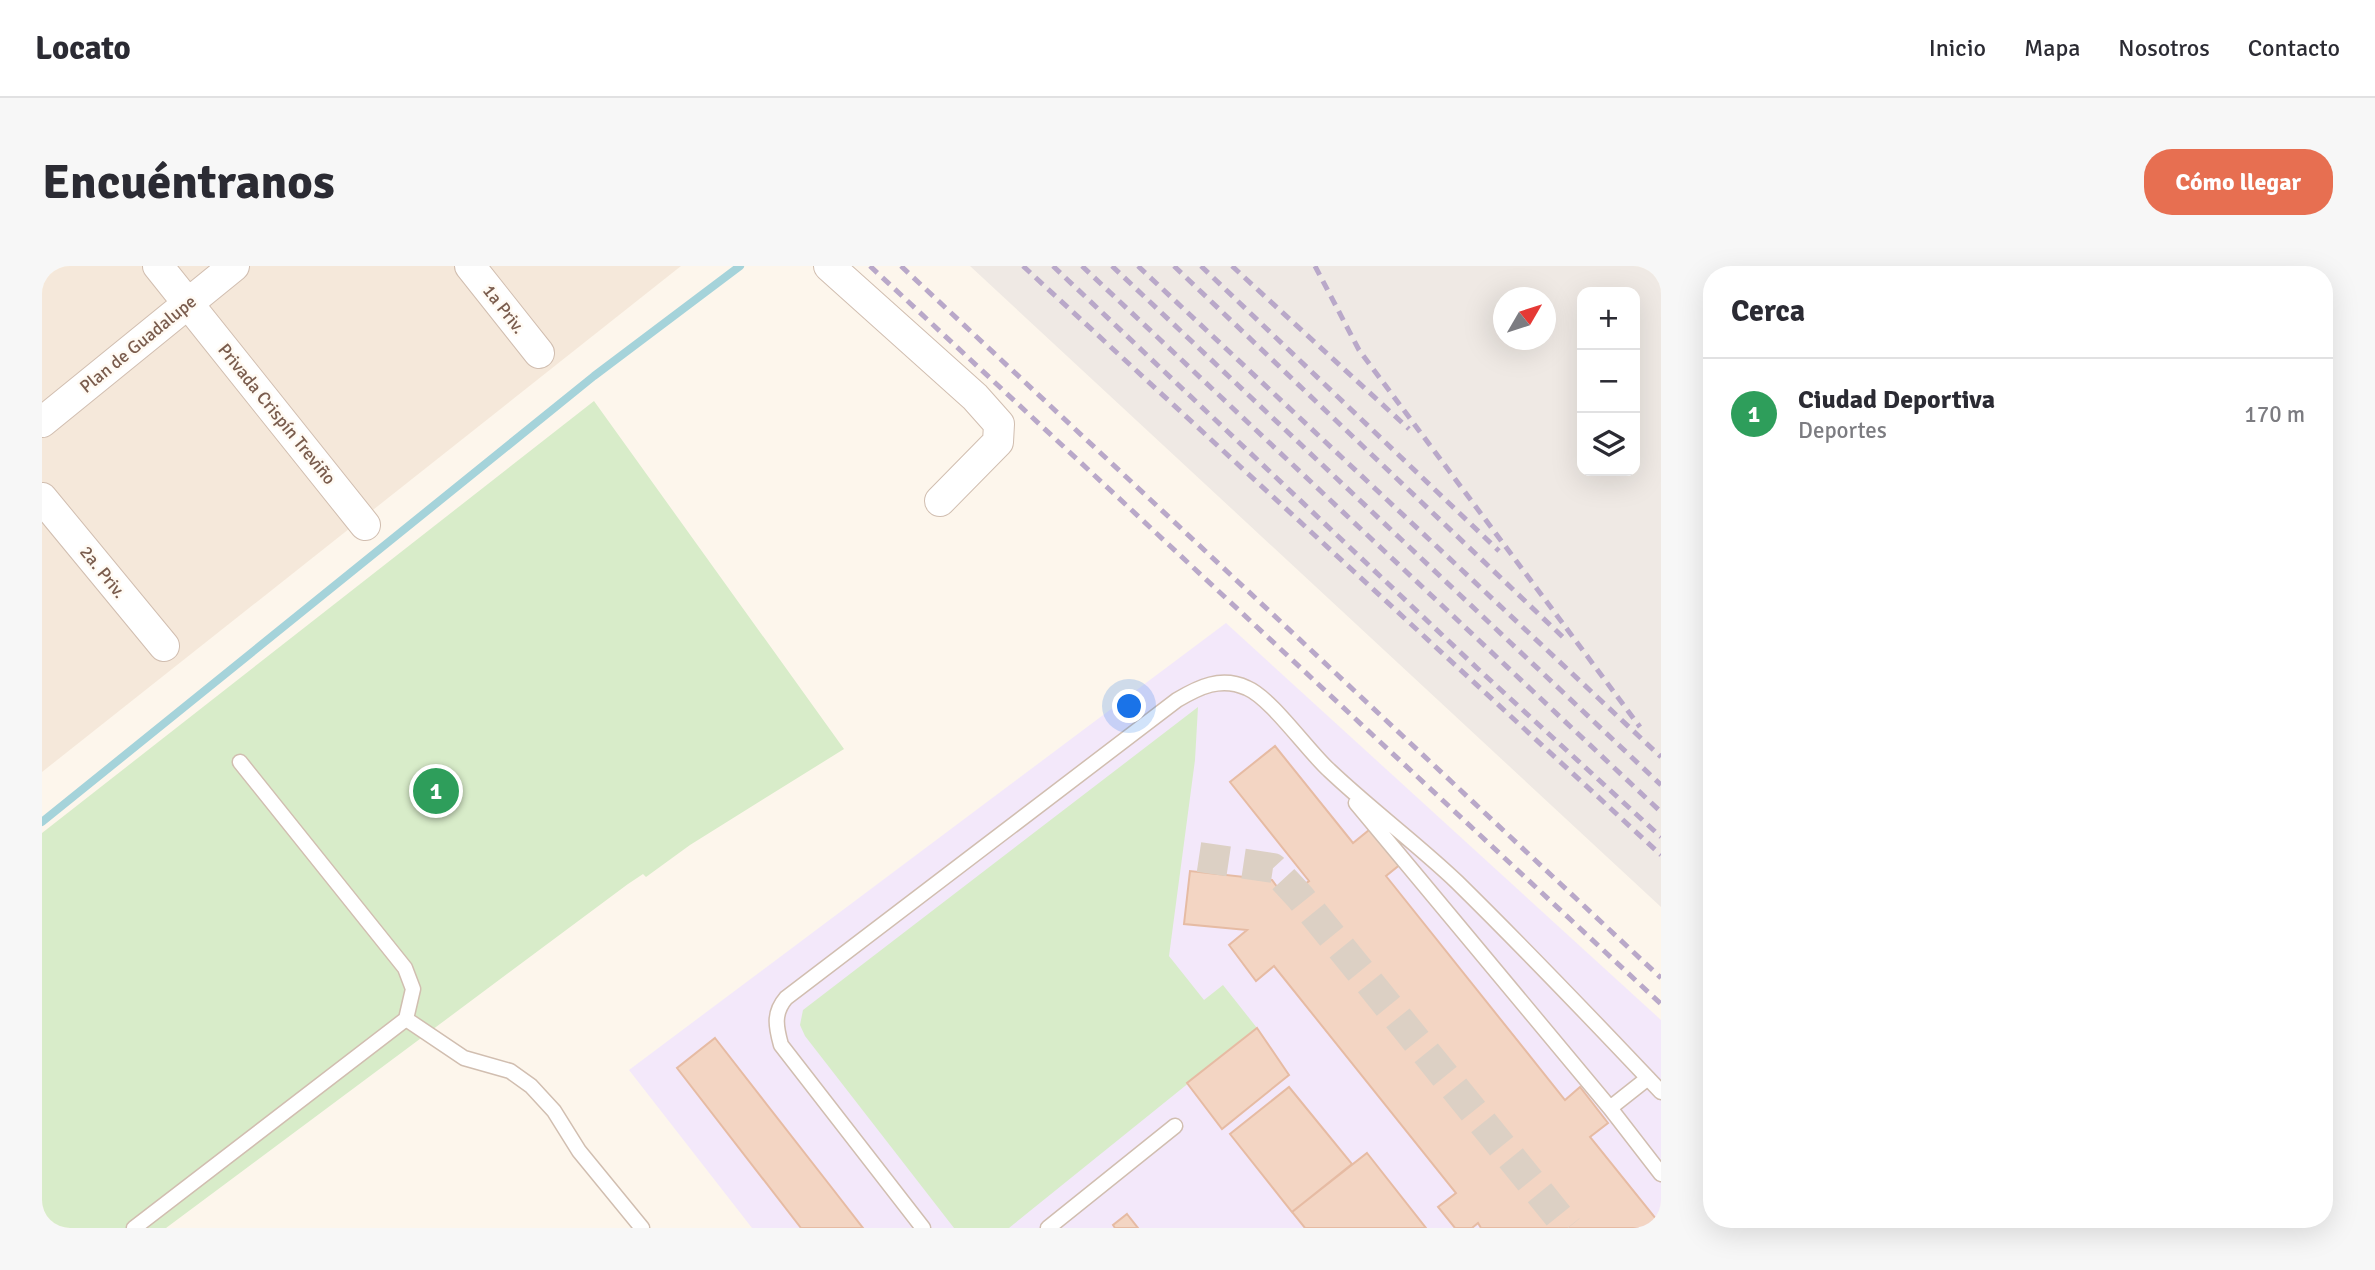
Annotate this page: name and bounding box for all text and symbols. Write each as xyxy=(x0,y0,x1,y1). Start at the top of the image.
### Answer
text: Locato xyxy=(35,28,131,69)
text: Inicio xyxy=(1929,33,1986,63)
text: Mapa xyxy=(2024,33,2080,63)
text: Nosotros xyxy=(2118,33,2210,63)
text: Contacto xyxy=(2248,33,2340,63)
button: Cómo llegar xyxy=(2144,149,2333,215)
text: Encuéntranos xyxy=(42,152,335,212)
street label: 1a Priv. xyxy=(478,280,530,338)
north arrow xyxy=(1493,287,1556,350)
map controls xyxy=(1577,287,1640,476)
button: + xyxy=(1577,287,1640,350)
street label: Plan de Guadalupe xyxy=(75,290,201,398)
text: Cerca xyxy=(1731,293,1805,330)
street label: Privada Crispín Treviño xyxy=(213,339,341,489)
button: − xyxy=(1577,350,1640,413)
text: Ciudad Deportiva xyxy=(1798,384,1995,416)
text: 1 xyxy=(1748,400,1760,429)
text: 170 m xyxy=(2244,400,2305,429)
button: layers xyxy=(1577,413,1640,476)
text: Deportes xyxy=(1798,416,1887,445)
street label: 2a. Priv. xyxy=(75,541,131,603)
your location xyxy=(1112,689,1146,723)
pin: 1 xyxy=(413,765,459,817)

